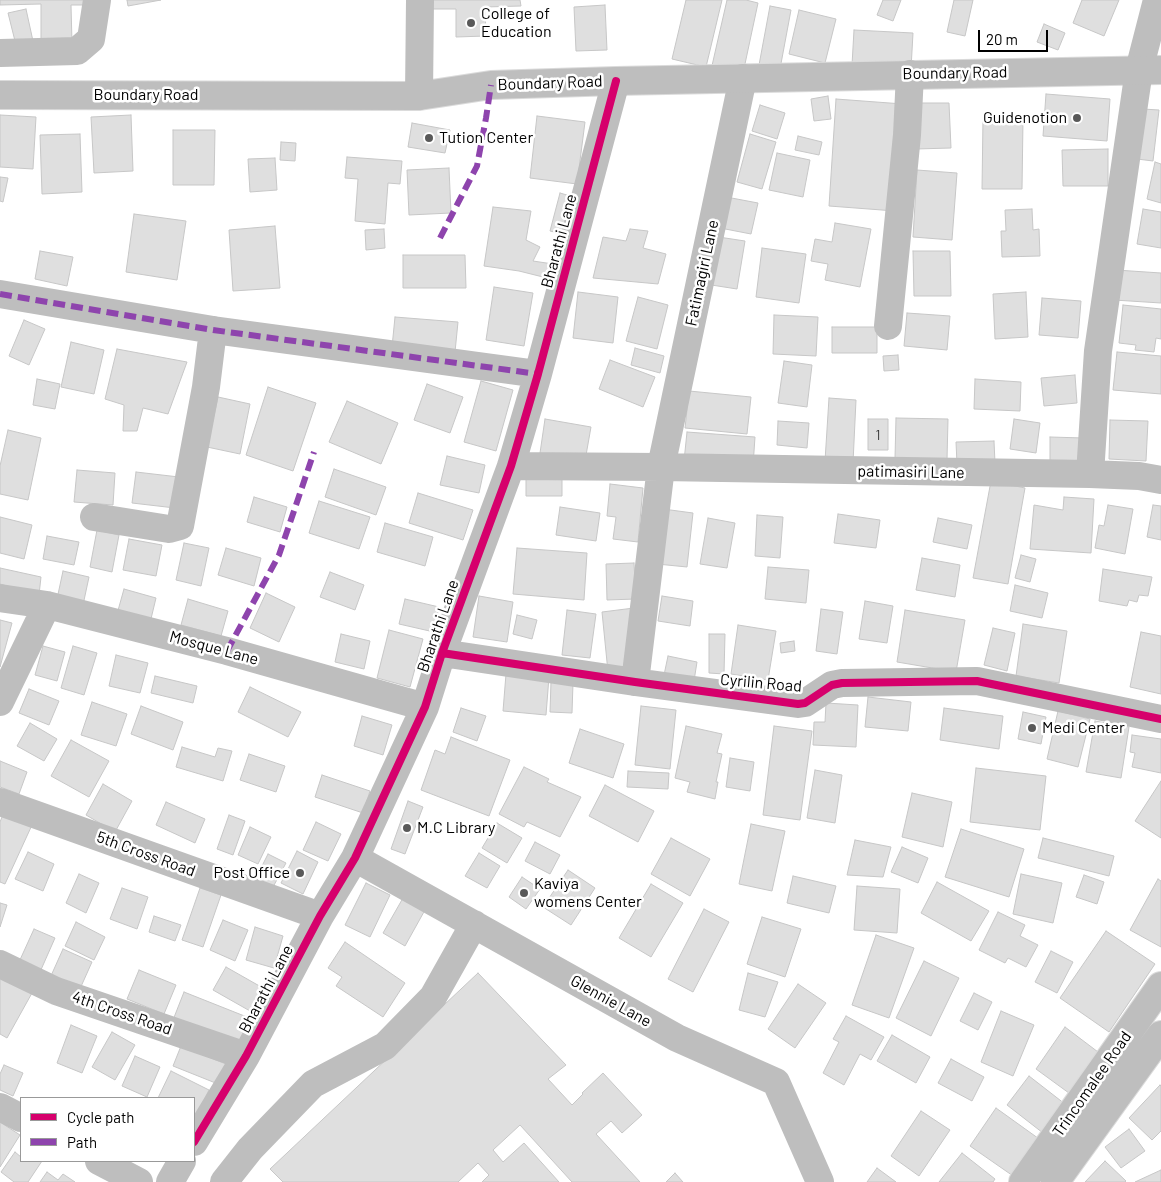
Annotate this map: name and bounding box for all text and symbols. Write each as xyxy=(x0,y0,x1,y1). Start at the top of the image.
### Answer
place label: College of Education xyxy=(481,4,552,42)
marker: College of Education xyxy=(465,17,477,29)
scale bar xyxy=(981,20,1051,52)
text: 20 m xyxy=(986,30,1018,48)
street label: Boundary Road xyxy=(902,62,1008,84)
street label: Boundary Road xyxy=(497,72,603,94)
street label: Boundary Road xyxy=(94,85,198,105)
place label: Guidenotion xyxy=(983,108,1067,128)
marker: Guidenotion xyxy=(1071,112,1083,124)
place label: Tution Center xyxy=(439,128,533,148)
marker: Tution Center xyxy=(423,132,435,144)
street label: Bharathi Lane xyxy=(537,192,581,290)
street label: Fatimagiri Lane xyxy=(681,218,723,328)
house number: 1 xyxy=(876,427,880,443)
street label: patimasiri Lane xyxy=(857,461,965,483)
street label: Bharathi Lane xyxy=(413,577,463,675)
street label: Mosque Lane xyxy=(167,627,261,669)
street label: Cyrilin Road xyxy=(719,670,803,696)
place label: Medi Center xyxy=(1042,718,1125,738)
marker: Medi Center xyxy=(1026,722,1038,734)
place label: M.C Library xyxy=(417,818,495,838)
marker: M.C Library xyxy=(401,822,413,834)
street label: 5th Cross Road xyxy=(94,827,198,881)
place label: Post Office xyxy=(214,863,290,883)
marker: Post Office xyxy=(294,867,306,879)
place label: Kaviya womens Center xyxy=(534,874,642,912)
marker: Kaviya womens Center xyxy=(518,887,530,899)
street label: Bharathi Lane xyxy=(235,942,297,1036)
street label: Glennie Lane xyxy=(567,971,655,1031)
street label: 4th Cross Road xyxy=(70,987,174,1039)
street label: Trincomalee Road xyxy=(1048,1028,1136,1140)
legend xyxy=(20,1097,195,1162)
text: Cycle path xyxy=(67,1108,134,1126)
text: Path xyxy=(67,1133,97,1151)

